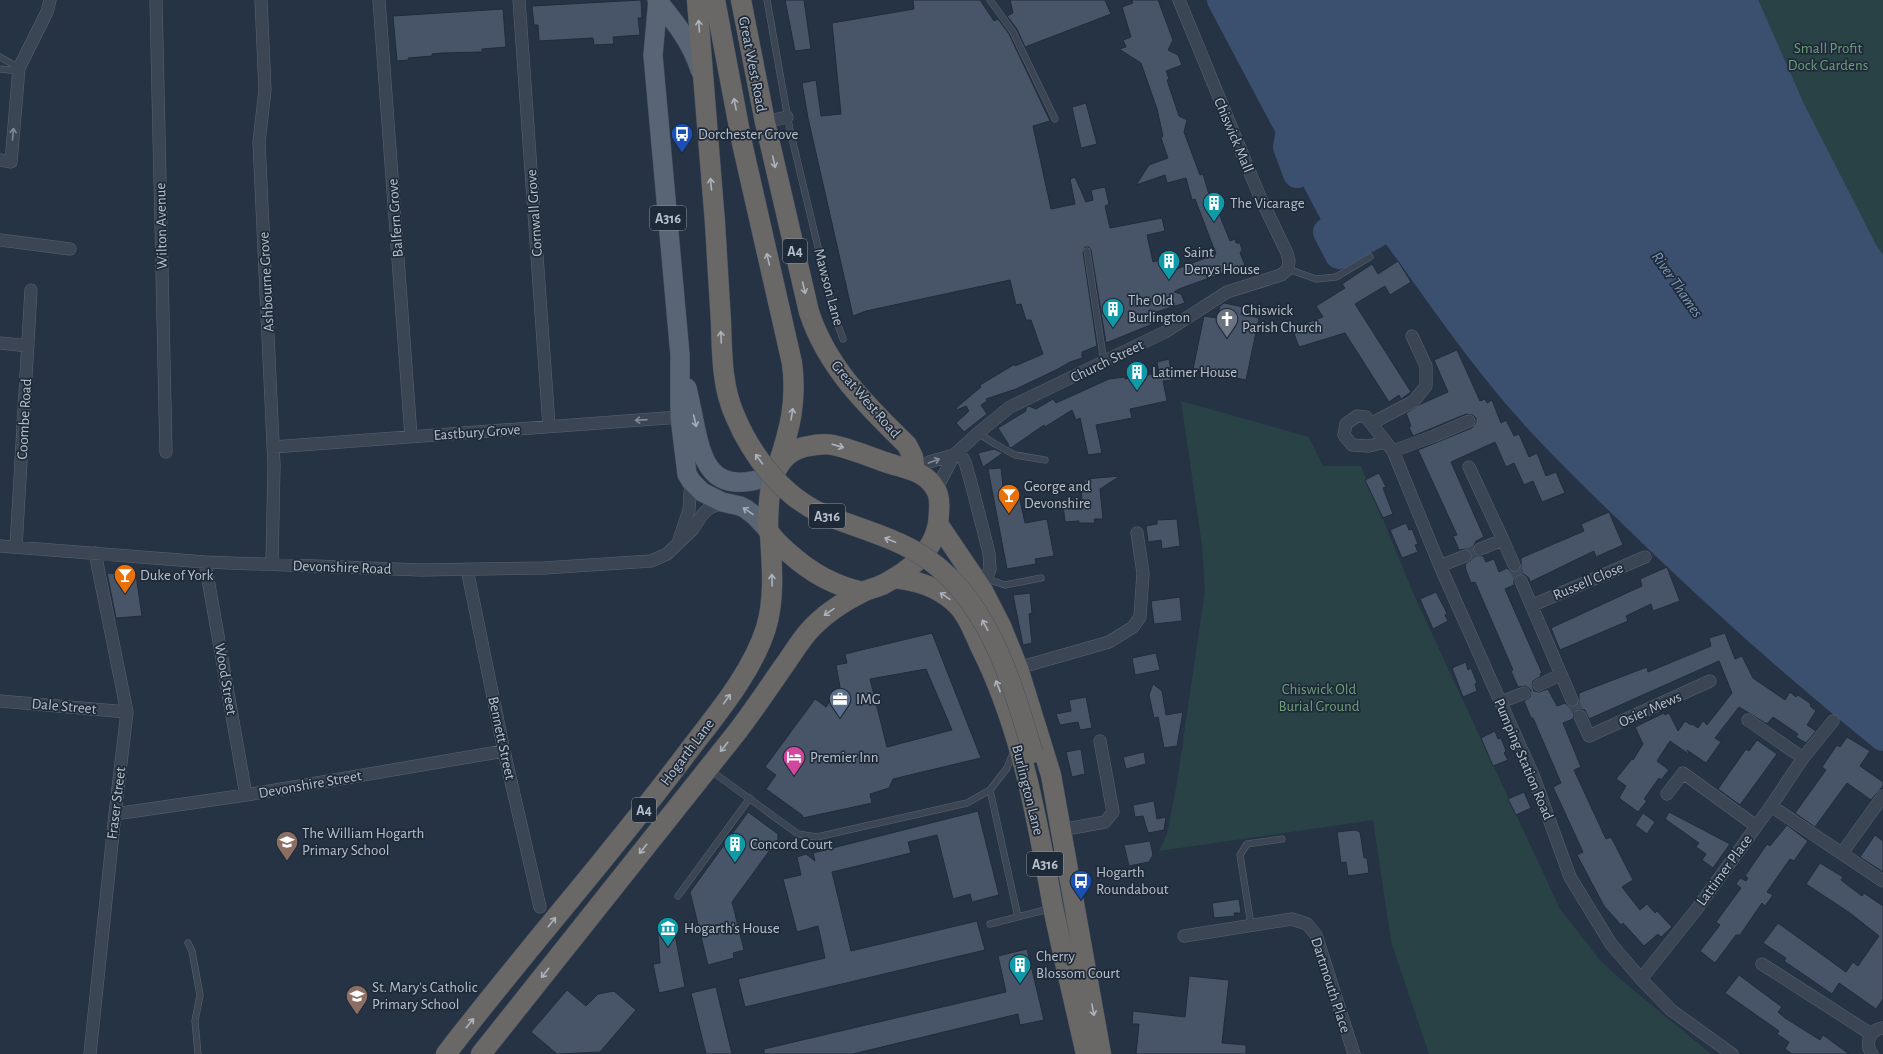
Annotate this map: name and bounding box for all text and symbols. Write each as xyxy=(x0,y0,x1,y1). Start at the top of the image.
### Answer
street label: Great West Road xyxy=(736,15,769,113)
one-way arrow xyxy=(695,20,702,33)
park label: Small Profit Dock Gardens xyxy=(1788,41,1868,73)
street label: Chiswick Mall xyxy=(1211,96,1256,175)
one-way arrow xyxy=(730,98,738,111)
bus stop icon: Dorchester Grove xyxy=(669,121,695,154)
place label: Dorchester Grove xyxy=(698,127,798,142)
one-way arrow xyxy=(10,128,17,141)
one-way arrow xyxy=(771,155,778,168)
street label: Cornwall Grove xyxy=(524,169,545,257)
street label: Balfern Grove xyxy=(385,178,406,258)
one-way arrow xyxy=(708,178,715,191)
street label: Wilton Avenue xyxy=(153,183,170,269)
building icon: The Vicarage xyxy=(1201,190,1227,223)
place label: The Vicarage xyxy=(1230,196,1305,211)
road number: A316 xyxy=(650,206,686,230)
street label: Ashbourne Grove xyxy=(256,231,277,332)
road number: A4 xyxy=(783,239,807,263)
place label: Saint Denys House xyxy=(1184,245,1260,277)
street label: Mawson Lane xyxy=(811,247,846,327)
building icon: Saint Denys House xyxy=(1156,248,1182,281)
water label: River Thames xyxy=(1649,249,1706,320)
one-way arrow xyxy=(764,253,772,266)
one-way arrow xyxy=(800,281,808,294)
place label: The Old Burlington xyxy=(1128,293,1190,325)
building icon: The Old Burlington xyxy=(1100,296,1126,329)
place label: Chiswick Parish Church xyxy=(1242,303,1322,335)
church icon: Chiswick Parish Church xyxy=(1214,306,1240,339)
one-way arrow xyxy=(718,331,725,344)
street label: Church Street xyxy=(1068,337,1146,386)
street label: Great West Road xyxy=(828,358,903,441)
building icon: Latimer House xyxy=(1124,359,1150,392)
place label: Latimer House xyxy=(1152,365,1237,380)
street label: Coombe Road xyxy=(15,378,34,460)
one-way arrow xyxy=(788,408,796,421)
one-way arrow xyxy=(691,414,699,427)
one-way arrow xyxy=(635,416,648,423)
street label: Eastbury Grove xyxy=(433,422,521,443)
one-way arrow xyxy=(832,443,845,451)
one-way arrow xyxy=(755,453,763,464)
one-way arrow xyxy=(928,456,940,464)
place label: George and Devonshire xyxy=(1024,479,1091,511)
bar icon: George and Devonshire xyxy=(996,482,1022,515)
road number: A316 xyxy=(809,504,845,528)
one-way arrow xyxy=(743,507,754,515)
one-way arrow xyxy=(885,535,897,543)
street label: Devonshire Road xyxy=(292,558,392,577)
street label: Russell Close xyxy=(1551,560,1626,603)
bar icon: Duke of York xyxy=(112,562,138,595)
place label: Duke of York xyxy=(140,568,213,583)
one-way arrow xyxy=(769,574,776,587)
one-way arrow xyxy=(939,592,950,600)
one-way arrow xyxy=(824,608,835,616)
one-way arrow xyxy=(981,619,988,631)
street label: Wood Street xyxy=(212,642,239,717)
one-way arrow xyxy=(993,680,1001,692)
park label: Chiswick Old Burial Ground xyxy=(1278,682,1360,714)
office icon: IMG xyxy=(827,686,853,719)
street label: Osier Mews xyxy=(1617,689,1684,730)
place label: IMG xyxy=(856,692,881,707)
one-way arrow xyxy=(723,693,731,704)
street label: Bennett Street xyxy=(485,695,518,781)
street label: Dale Street xyxy=(31,696,97,717)
street label: Pumping Station Road xyxy=(1491,696,1556,822)
street label: Hogarth Lane xyxy=(658,716,717,788)
one-way arrow xyxy=(720,742,729,753)
street label: Burlington Lane xyxy=(1009,743,1046,837)
hotel icon: Premier Inn xyxy=(781,744,807,777)
place label: Premier Inn xyxy=(810,750,878,765)
street label: Fraser Street xyxy=(105,766,128,840)
street label: Devonshire Street xyxy=(257,768,363,801)
road number: A4 xyxy=(632,798,656,822)
place label: The William Hogarth Primary School xyxy=(302,826,424,858)
school or university icon: The William Hogarth Primary School xyxy=(274,829,300,862)
building icon: Concord Court xyxy=(722,831,748,864)
street label: Lattimer Place xyxy=(1694,832,1755,909)
place label: Concord Court xyxy=(750,837,833,852)
one-way arrow xyxy=(639,843,648,854)
road number: A316 xyxy=(1027,852,1063,876)
place label: Hogarth Roundabout xyxy=(1096,865,1169,897)
bus stop icon: Hogarth Roundabout xyxy=(1068,868,1094,901)
museum icon: Hogarth's House xyxy=(655,915,681,948)
one-way arrow xyxy=(548,917,557,928)
place label: Hogarth's House xyxy=(684,921,780,936)
street label: Dartmouth Place xyxy=(1308,936,1353,1035)
place label: Cherry Blossom Court xyxy=(1036,949,1120,981)
building icon: Cherry Blossom Court xyxy=(1007,952,1033,985)
one-way arrow xyxy=(541,967,549,978)
place label: St. Mary's Catholic Primary School xyxy=(372,980,478,1012)
school or university icon: St. Mary's Catholic Primary School xyxy=(344,983,370,1016)
one-way arrow xyxy=(1089,1003,1097,1016)
one-way arrow xyxy=(466,1018,475,1029)

